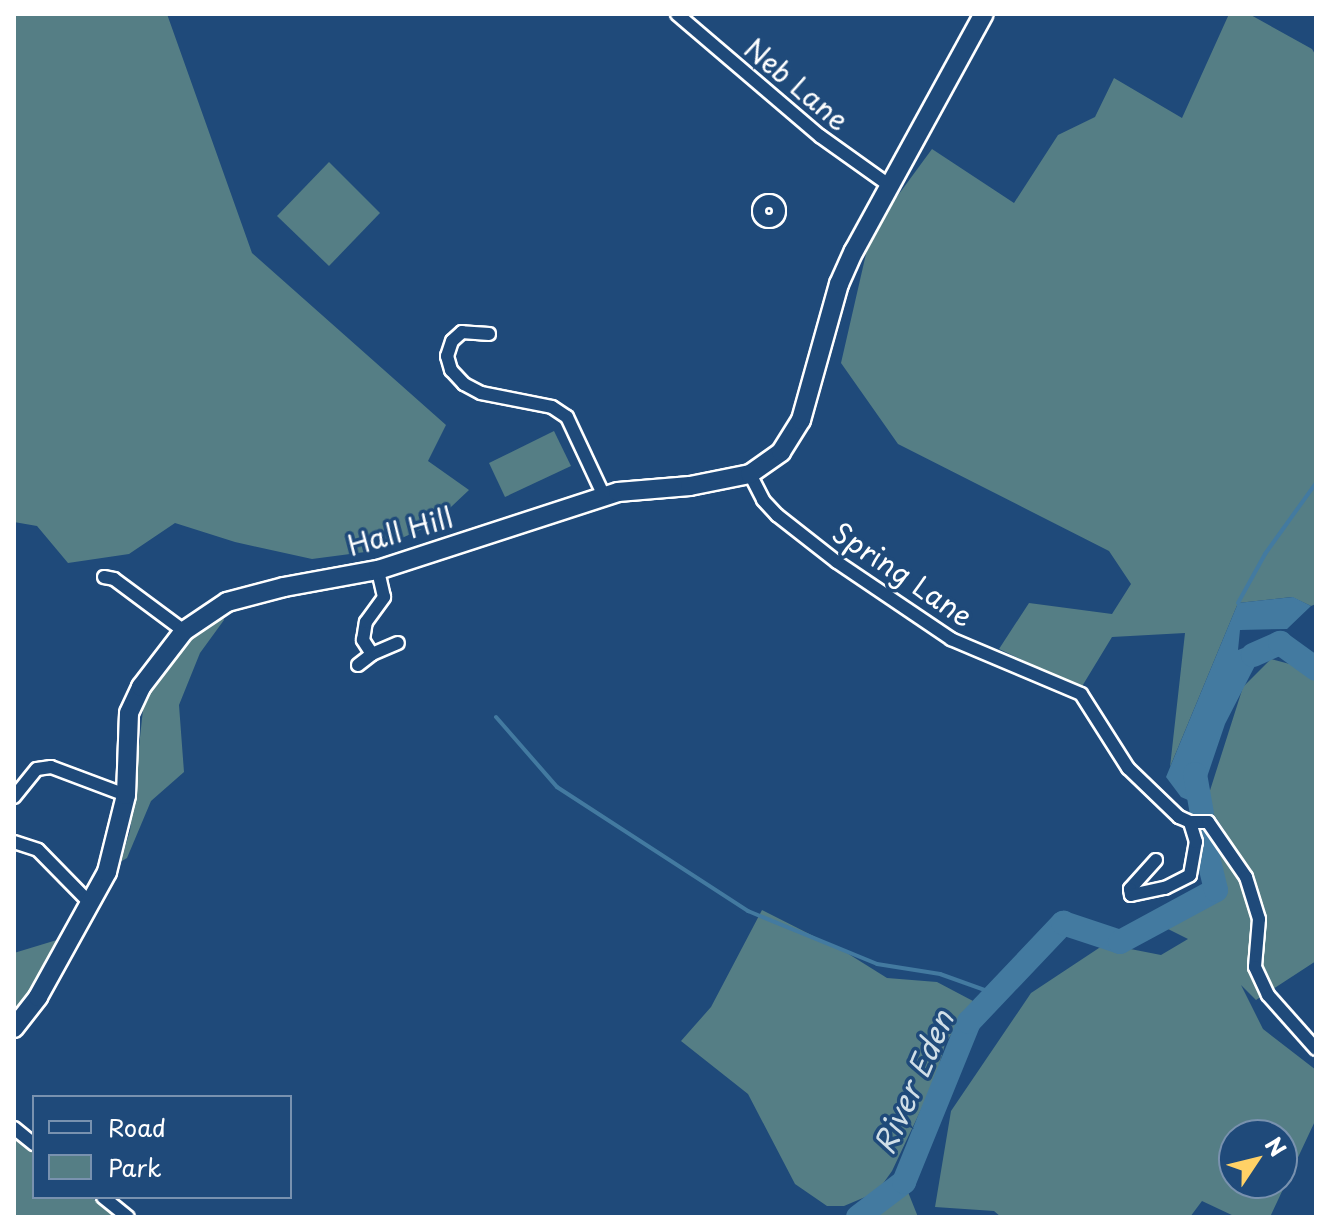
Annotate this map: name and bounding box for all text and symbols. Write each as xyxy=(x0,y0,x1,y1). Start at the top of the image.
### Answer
street label: Neb Lane xyxy=(738,30,856,138)
street label: Hall Hill xyxy=(343,500,457,562)
street label: Spring Lane xyxy=(827,515,979,633)
water label: River Eden xyxy=(866,1005,960,1159)
legend xyxy=(32,1095,292,1199)
text: Road xyxy=(108,1109,166,1145)
north arrow xyxy=(1218,1119,1298,1199)
text: N xyxy=(1258,1129,1295,1163)
text: Park xyxy=(108,1149,162,1185)

